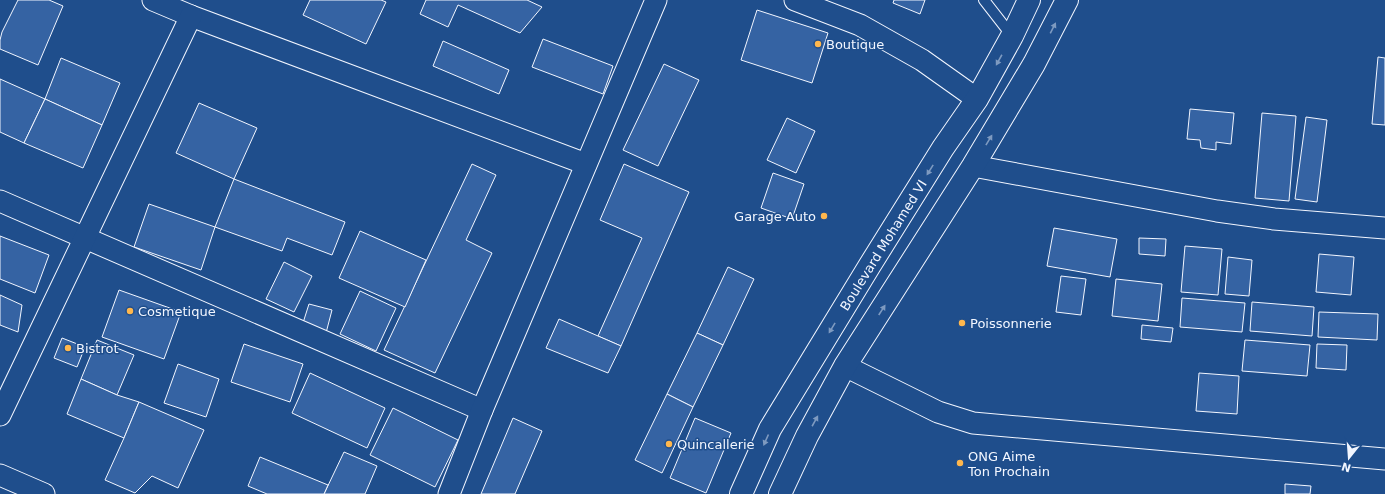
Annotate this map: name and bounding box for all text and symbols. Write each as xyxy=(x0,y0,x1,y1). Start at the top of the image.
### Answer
one-way arrow xyxy=(1050,22,1056,33)
place label: Boutique xyxy=(826,37,884,52)
marker: Boutique xyxy=(813,39,823,49)
one-way arrow xyxy=(995,54,1002,65)
one-way arrow xyxy=(985,134,992,146)
one-way arrow xyxy=(926,164,933,176)
street label: Boulevard Mohamed VI xyxy=(837,177,930,313)
place label: Garage Auto xyxy=(734,209,816,224)
marker: Garage Auto xyxy=(819,211,829,221)
place label: Cosmetique xyxy=(138,304,216,319)
one-way arrow xyxy=(878,304,886,315)
marker: Cosmetique xyxy=(125,306,135,316)
place label: Poissonnerie xyxy=(970,316,1052,331)
marker: Poissonnerie xyxy=(957,318,967,328)
one-way arrow xyxy=(828,322,835,334)
place label: Bistrot xyxy=(76,341,119,356)
marker: Bistrot xyxy=(63,343,73,353)
one-way arrow xyxy=(812,415,818,427)
one-way arrow xyxy=(762,434,768,446)
place label: Quincallerie xyxy=(677,437,755,452)
north arrow xyxy=(1329,438,1369,478)
marker: Quincallerie xyxy=(664,439,674,449)
place label: ONG Aime Ton Prochain xyxy=(967,449,1050,479)
marker: ONG Aime Ton Prochain xyxy=(955,458,965,468)
text: N xyxy=(1340,460,1353,475)

